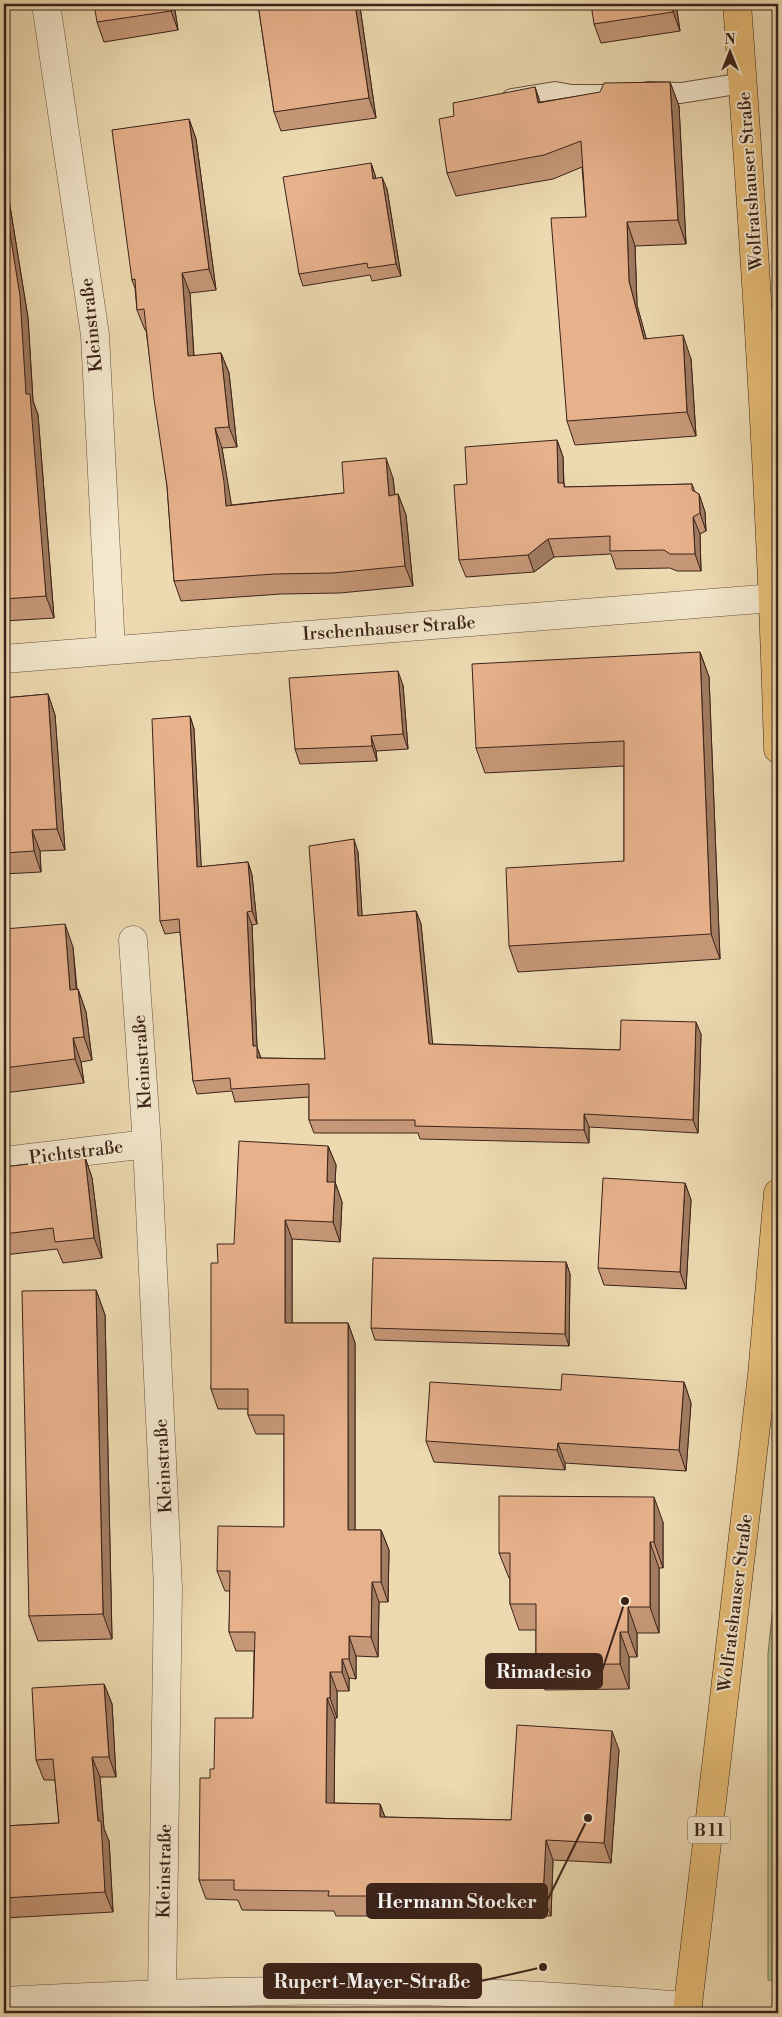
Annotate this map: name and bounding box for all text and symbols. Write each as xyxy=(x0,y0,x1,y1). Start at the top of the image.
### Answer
north arrow xyxy=(704,28,754,78)
text: N xyxy=(724,31,736,49)
street label: Wolfratshauser Straße xyxy=(733,91,768,272)
street label: Kleinstraße xyxy=(75,277,108,373)
street label: Irschenhauser Straße xyxy=(302,611,476,646)
street label: Kleinstraße xyxy=(128,1014,157,1110)
street label: Pichtstraße xyxy=(28,1135,124,1170)
street label: Kleinstraße xyxy=(150,1418,177,1514)
street label: Wolfratshauser Straße xyxy=(713,1513,758,1694)
callout: Rimadesio xyxy=(486,1654,602,1688)
text: Rimadesio xyxy=(496,1660,592,1684)
road number: B 11 xyxy=(688,1816,730,1844)
street label: Kleinstraße xyxy=(152,1824,177,1919)
callout: Hermann Stocker xyxy=(367,1884,547,1918)
text: Hermann Stocker xyxy=(377,1890,537,1914)
callout: Rupert-Mayer-Straße xyxy=(264,1964,481,1998)
text: Rupert-Mayer-Straße xyxy=(274,1970,470,1994)

